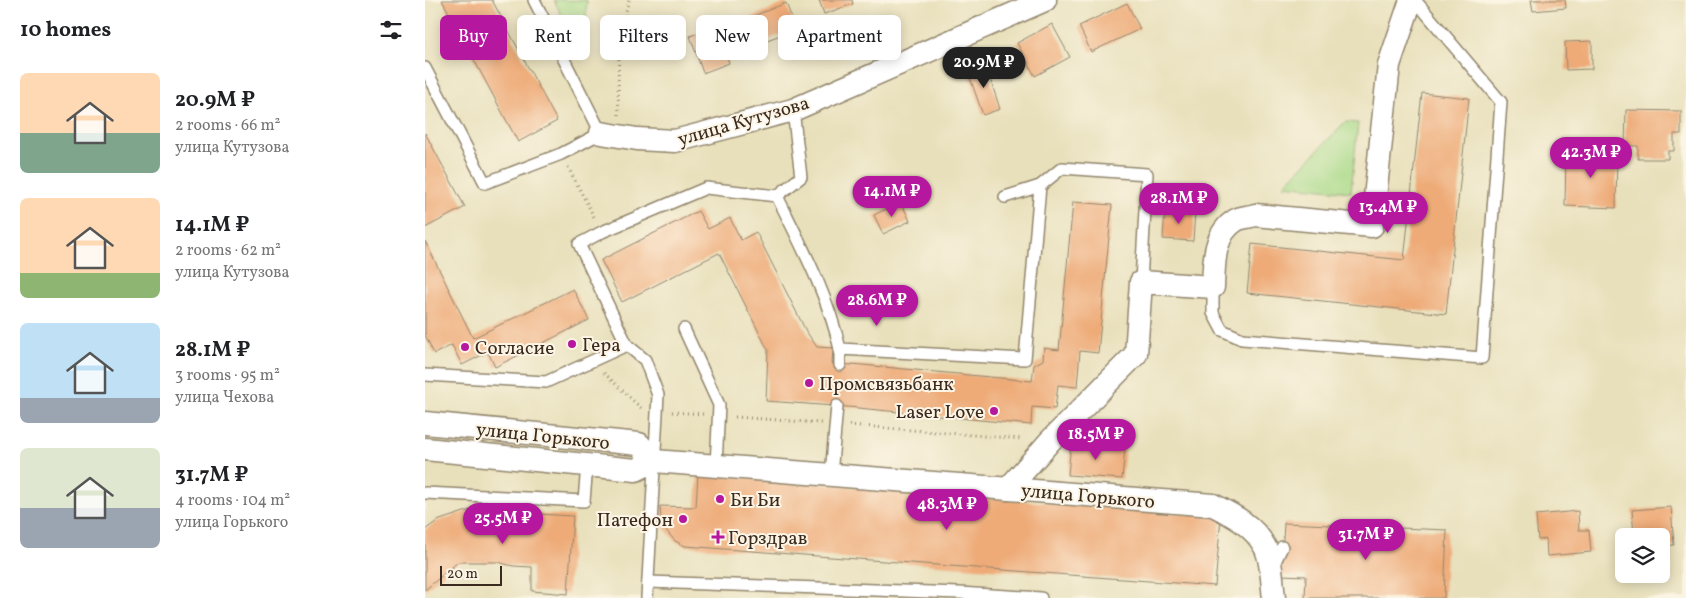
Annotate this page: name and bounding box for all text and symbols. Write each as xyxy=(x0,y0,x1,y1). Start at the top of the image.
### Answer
chip: Buy xyxy=(440,15,507,60)
chip: Rent xyxy=(517,15,590,60)
chip: Filters xyxy=(600,15,686,60)
chip: New xyxy=(696,15,768,60)
chip: Apartment xyxy=(778,15,901,60)
text: 10 homes xyxy=(20,16,111,45)
icon: filters xyxy=(377,16,405,44)
pin: 20.9M ₽ xyxy=(938,46,1030,89)
text: 20.9M ₽ xyxy=(953,52,1015,74)
text: 20.9M ₽ xyxy=(175,86,255,115)
street label: улица Кутузова xyxy=(675,91,812,153)
icon: home xyxy=(60,93,120,153)
text: 2 rooms · 66 m² xyxy=(175,115,281,137)
pin: 42.3M ₽ xyxy=(1545,136,1637,179)
text: улица Кутузова xyxy=(175,137,289,159)
text: 42.3M ₽ xyxy=(1561,142,1621,164)
pin: 14.1M ₽ xyxy=(846,176,938,218)
text: 14.1M ₽ xyxy=(864,181,920,203)
pin: 28.1M ₽ xyxy=(1133,182,1225,225)
text: 28.1M ₽ xyxy=(1150,188,1208,210)
pin: 13.4M ₽ xyxy=(1342,192,1434,234)
text: 13.4M ₽ xyxy=(1359,197,1417,219)
text: 14.1M ₽ xyxy=(175,211,249,240)
icon: home xyxy=(60,218,120,278)
text: 2 rooms · 62 m² xyxy=(175,240,281,262)
text: улица Кутузова xyxy=(175,262,289,284)
pin: 28.6M ₽ xyxy=(831,284,923,327)
text: 28.6M ₽ xyxy=(847,290,907,312)
place label: Гера xyxy=(582,333,621,359)
text: 28.1M ₽ xyxy=(175,336,250,365)
place label: Согласие xyxy=(475,336,554,362)
marker: Гера xyxy=(566,338,578,350)
marker: Согласие xyxy=(459,341,471,353)
icon: home xyxy=(60,343,120,403)
text: 3 rooms · 95 m² xyxy=(175,365,280,387)
place label: Промсвязьбанк xyxy=(819,372,954,398)
marker: Промсвязьбанк xyxy=(803,377,815,389)
text: улица Чехова xyxy=(175,387,274,409)
place label: Laser Love xyxy=(896,400,984,426)
marker: Laser Love xyxy=(988,405,1000,417)
street label: улица Горького xyxy=(475,417,611,457)
pin: 18.5M ₽ xyxy=(1050,418,1142,461)
text: 18.5M ₽ xyxy=(1068,424,1124,446)
text: 31.7M ₽ xyxy=(175,461,248,490)
icon: home xyxy=(60,468,120,528)
street label: улица Горького xyxy=(1020,478,1156,516)
place label: Би Би xyxy=(730,488,780,514)
pin: 48.3M ₽ xyxy=(901,488,993,531)
text: 4 rooms · 104 m² xyxy=(175,490,290,512)
marker: Би Би xyxy=(714,493,726,505)
text: 48.3M ₽ xyxy=(917,494,977,516)
pin: 25.5M ₽ xyxy=(457,502,549,545)
text: 25.5M ₽ xyxy=(474,508,532,530)
place label: Патефон xyxy=(597,508,673,534)
text: улица Горького xyxy=(175,512,288,534)
marker: Патефон xyxy=(677,513,689,525)
pin: 31.7M ₽ xyxy=(1320,518,1412,561)
text: 31.7M ₽ xyxy=(1338,524,1394,546)
place label: Горздрав xyxy=(728,526,807,552)
map controls xyxy=(1615,528,1670,583)
button: layers xyxy=(1615,528,1670,583)
marker: Горздрав xyxy=(712,531,724,543)
scale bar xyxy=(440,563,503,586)
text: 20 m xyxy=(447,565,478,584)

